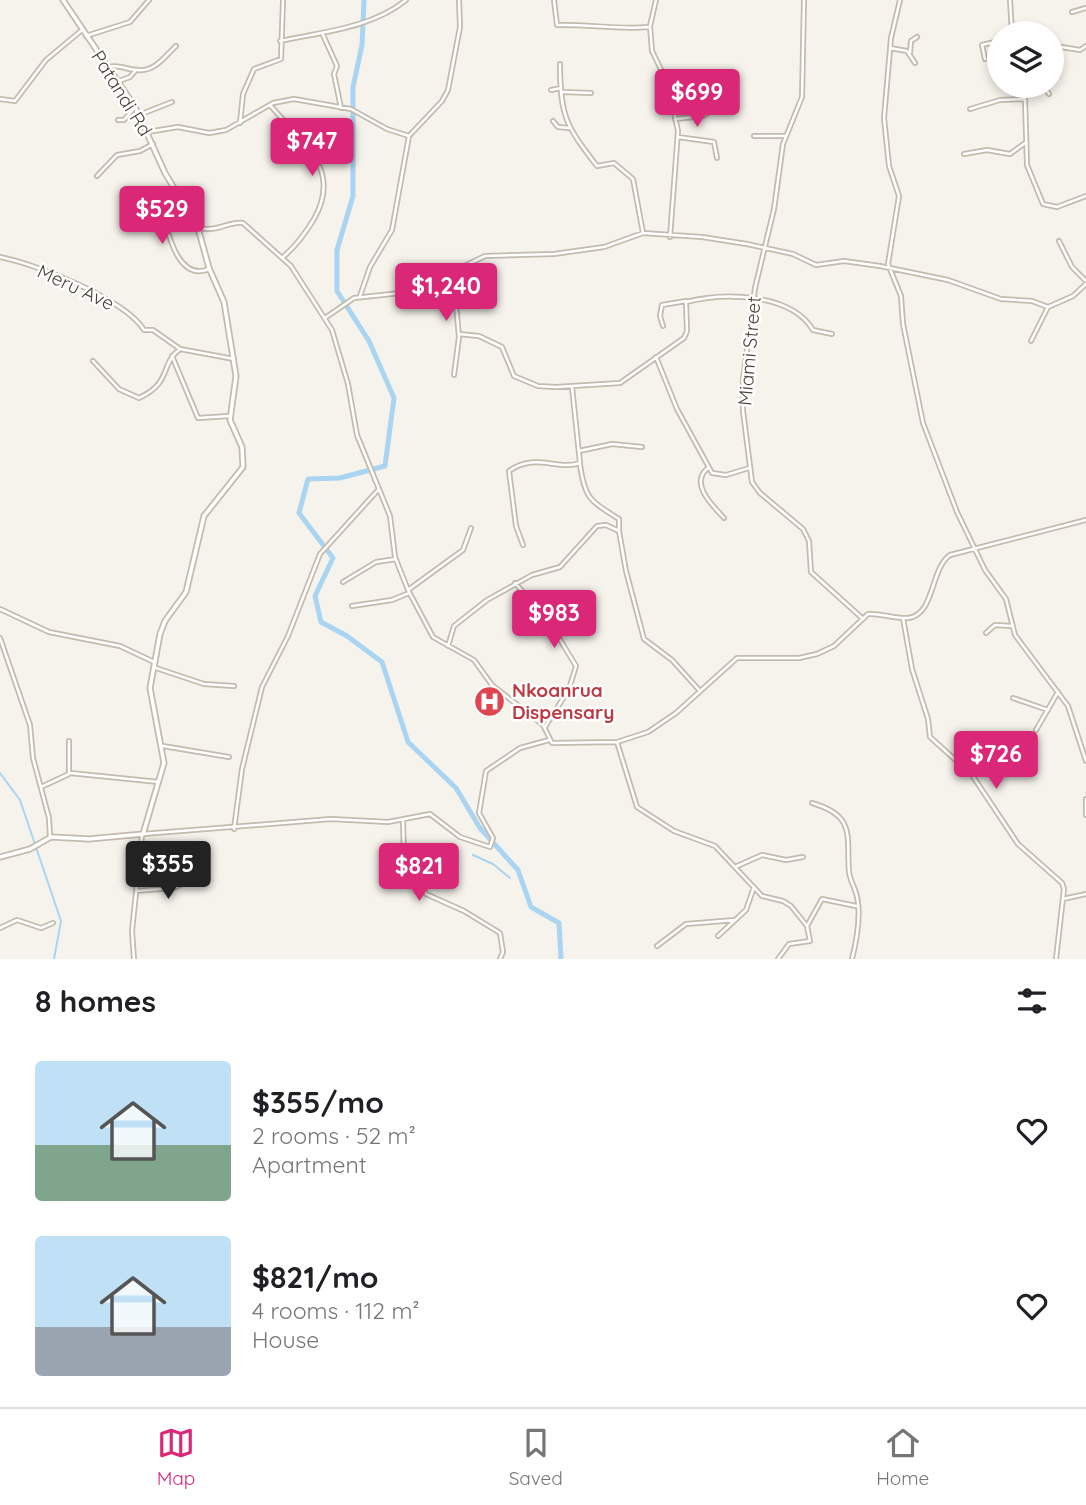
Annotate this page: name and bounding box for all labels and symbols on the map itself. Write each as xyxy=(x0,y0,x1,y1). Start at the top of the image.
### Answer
street label: Patandi Rd xyxy=(86,46,158,140)
pin: $699 xyxy=(656,69,738,129)
pin: $747 xyxy=(271,118,353,178)
pin: $529 xyxy=(121,187,203,246)
street label: Meru Ave xyxy=(34,259,118,315)
pin: $1,240 xyxy=(389,264,503,323)
street label: Miami Street xyxy=(732,295,766,407)
pin: $983 xyxy=(513,590,595,650)
place label: Nkoanrua Dispensary xyxy=(512,678,614,724)
hospital icon: Nkoanrua Dispensary xyxy=(472,684,506,718)
pin: $726 xyxy=(955,732,1037,791)
pin: $355 xyxy=(127,842,209,901)
pin: $821 xyxy=(378,844,460,903)

